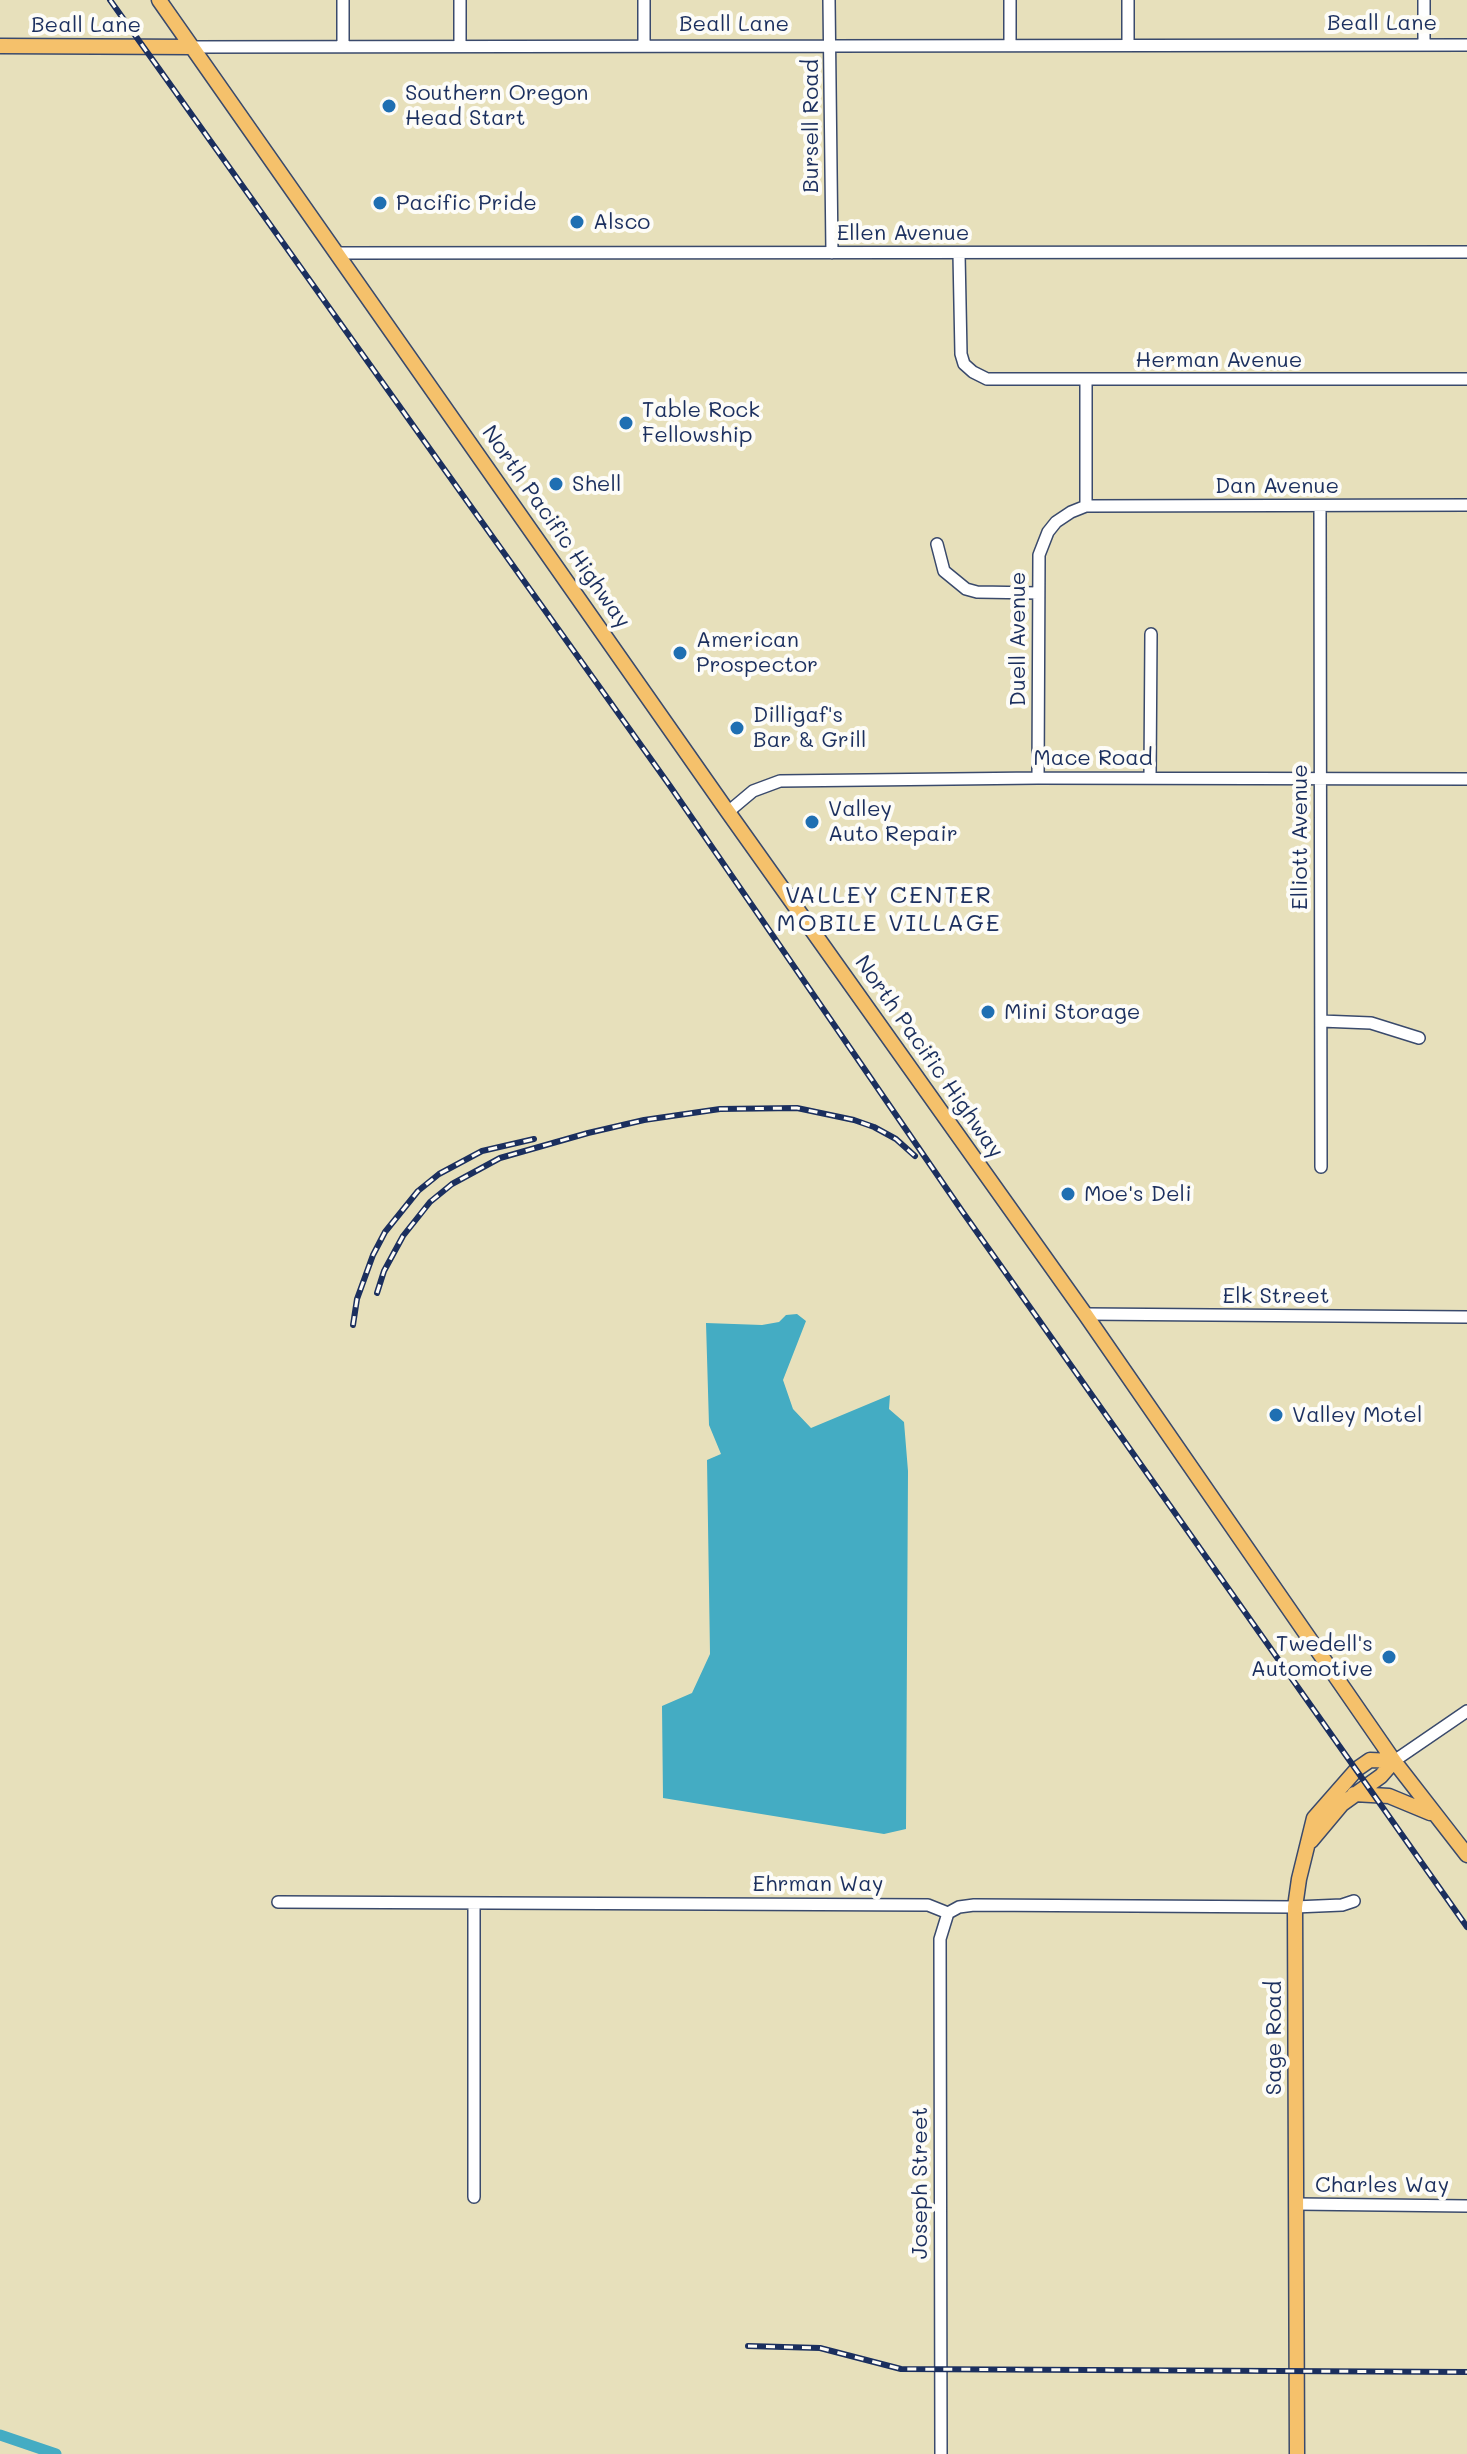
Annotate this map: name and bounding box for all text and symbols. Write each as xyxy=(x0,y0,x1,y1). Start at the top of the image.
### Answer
street label: Beall Lane xyxy=(1327,10,1437,36)
street label: Beall Lane xyxy=(679,11,789,37)
street label: Beall Lane xyxy=(31,12,141,38)
street label: Bursell Road xyxy=(798,59,824,193)
place label: Southern Oregon Head Start xyxy=(405,80,589,132)
marker: Southern Oregon Head Start xyxy=(380,97,398,115)
place label: Pacific Pride xyxy=(396,190,537,216)
marker: Pacific Pride xyxy=(371,194,389,212)
place label: Alsco xyxy=(593,209,650,235)
marker: Alsco xyxy=(568,213,586,231)
street label: Ellen Avenue xyxy=(837,220,969,246)
street label: Herman Avenue xyxy=(1136,347,1302,373)
place label: Table Rock Fellowship xyxy=(642,397,760,448)
marker: Table Rock Fellowship xyxy=(617,414,635,432)
street label: North Pacific Highway xyxy=(476,421,636,633)
place label: Shell xyxy=(572,471,621,497)
street label: Dan Avenue xyxy=(1215,473,1339,499)
marker: Shell xyxy=(547,475,565,493)
street label: Duell Avenue xyxy=(1005,572,1031,706)
place label: American Prospector xyxy=(696,627,818,678)
marker: American Prospector xyxy=(671,644,689,662)
place label: Dilligaf's Bar & Grill xyxy=(753,702,866,754)
marker: Dilligaf's Bar & Grill xyxy=(728,719,746,737)
street label: Mace Road xyxy=(1033,745,1153,771)
street label: Elliott Avenue xyxy=(1287,764,1313,910)
place label: Valley Auto Repair xyxy=(828,796,958,848)
marker: Valley Auto Repair xyxy=(803,813,821,831)
district label: VALLEY CENTER MOBILE VILLAGE xyxy=(777,882,1001,938)
street label: North Pacific Highway xyxy=(849,951,1009,1163)
place label: Mini Storage xyxy=(1004,999,1140,1025)
marker: Mini Storage xyxy=(979,1003,997,1021)
place label: Moe's Deli xyxy=(1084,1181,1192,1207)
marker: Moe's Deli xyxy=(1059,1185,1077,1203)
street label: Elk Street xyxy=(1223,1283,1329,1309)
place label: Valley Motel xyxy=(1292,1402,1422,1428)
marker: Valley Motel xyxy=(1267,1406,1285,1424)
place label: Twedell's Automotive xyxy=(1251,1631,1373,1682)
marker: Twedell's Automotive xyxy=(1380,1648,1398,1666)
street label: Ehrman Way xyxy=(752,1871,884,1897)
street label: Sage Road xyxy=(1261,1981,1287,2095)
street label: Joseph Street xyxy=(907,2107,933,2259)
street label: Charles Way xyxy=(1315,2172,1449,2198)

